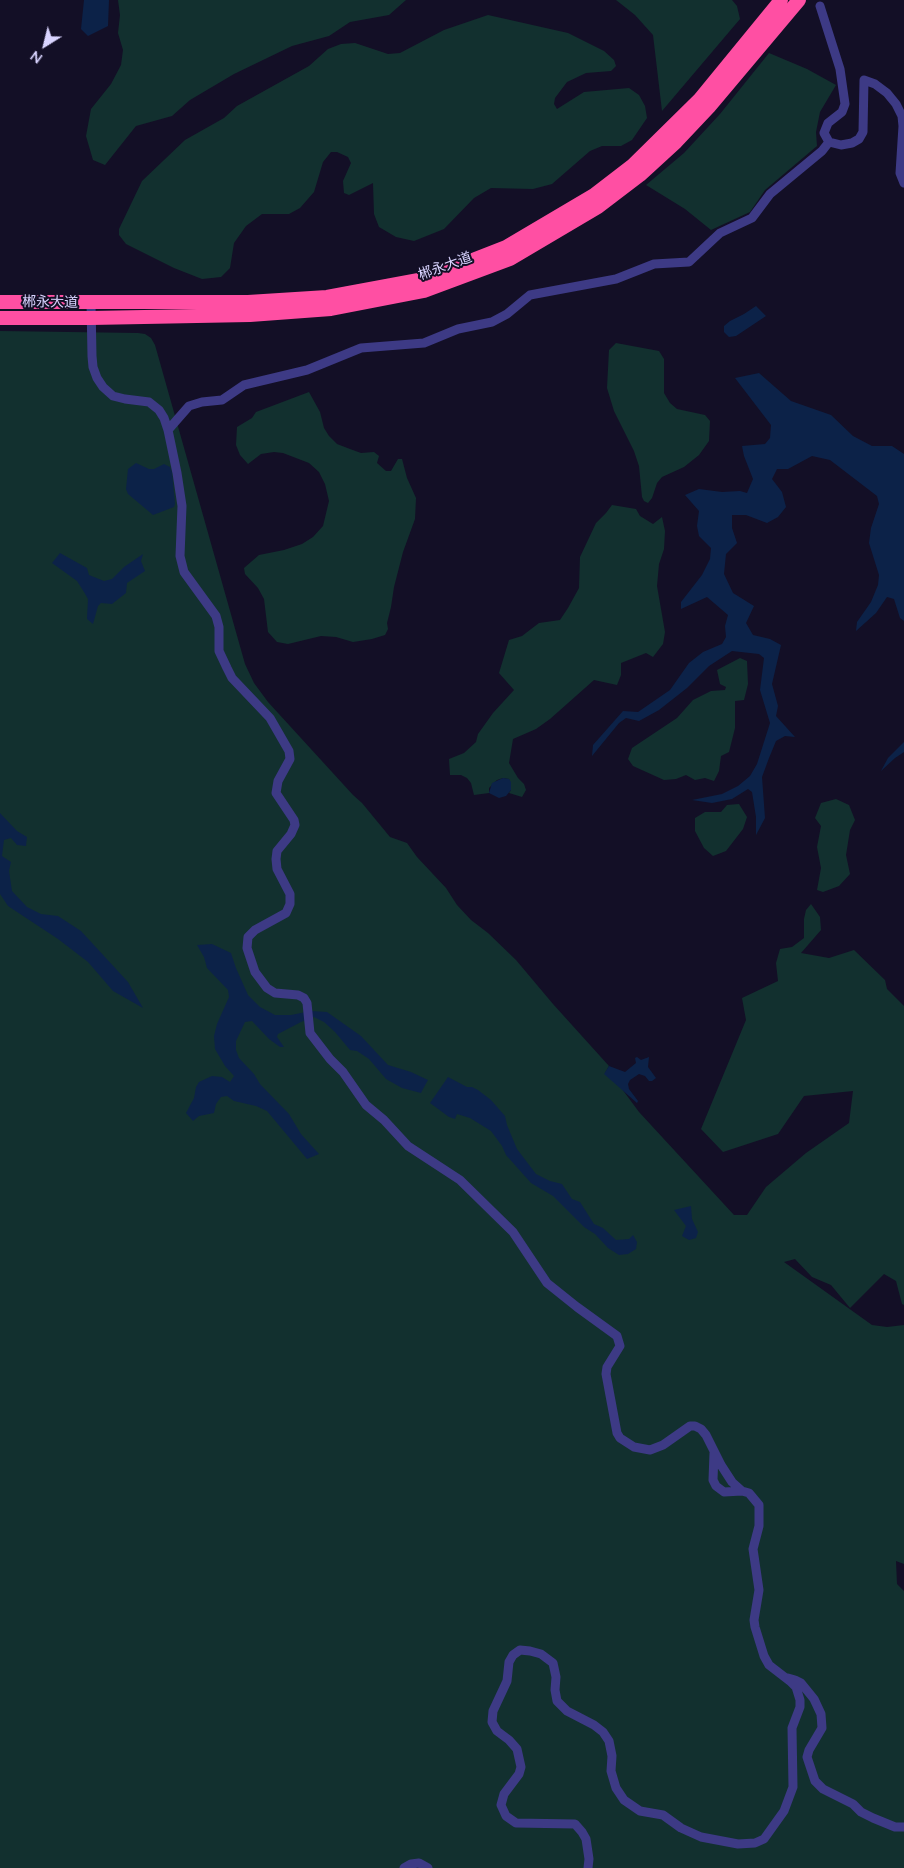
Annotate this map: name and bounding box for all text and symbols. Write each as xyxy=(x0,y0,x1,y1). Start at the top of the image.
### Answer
north arrow xyxy=(20,20,70,70)
text: N xyxy=(27,47,45,68)
street label: 郴永大道 xyxy=(416,249,474,283)
street label: 郴永大道 xyxy=(22,293,78,311)

